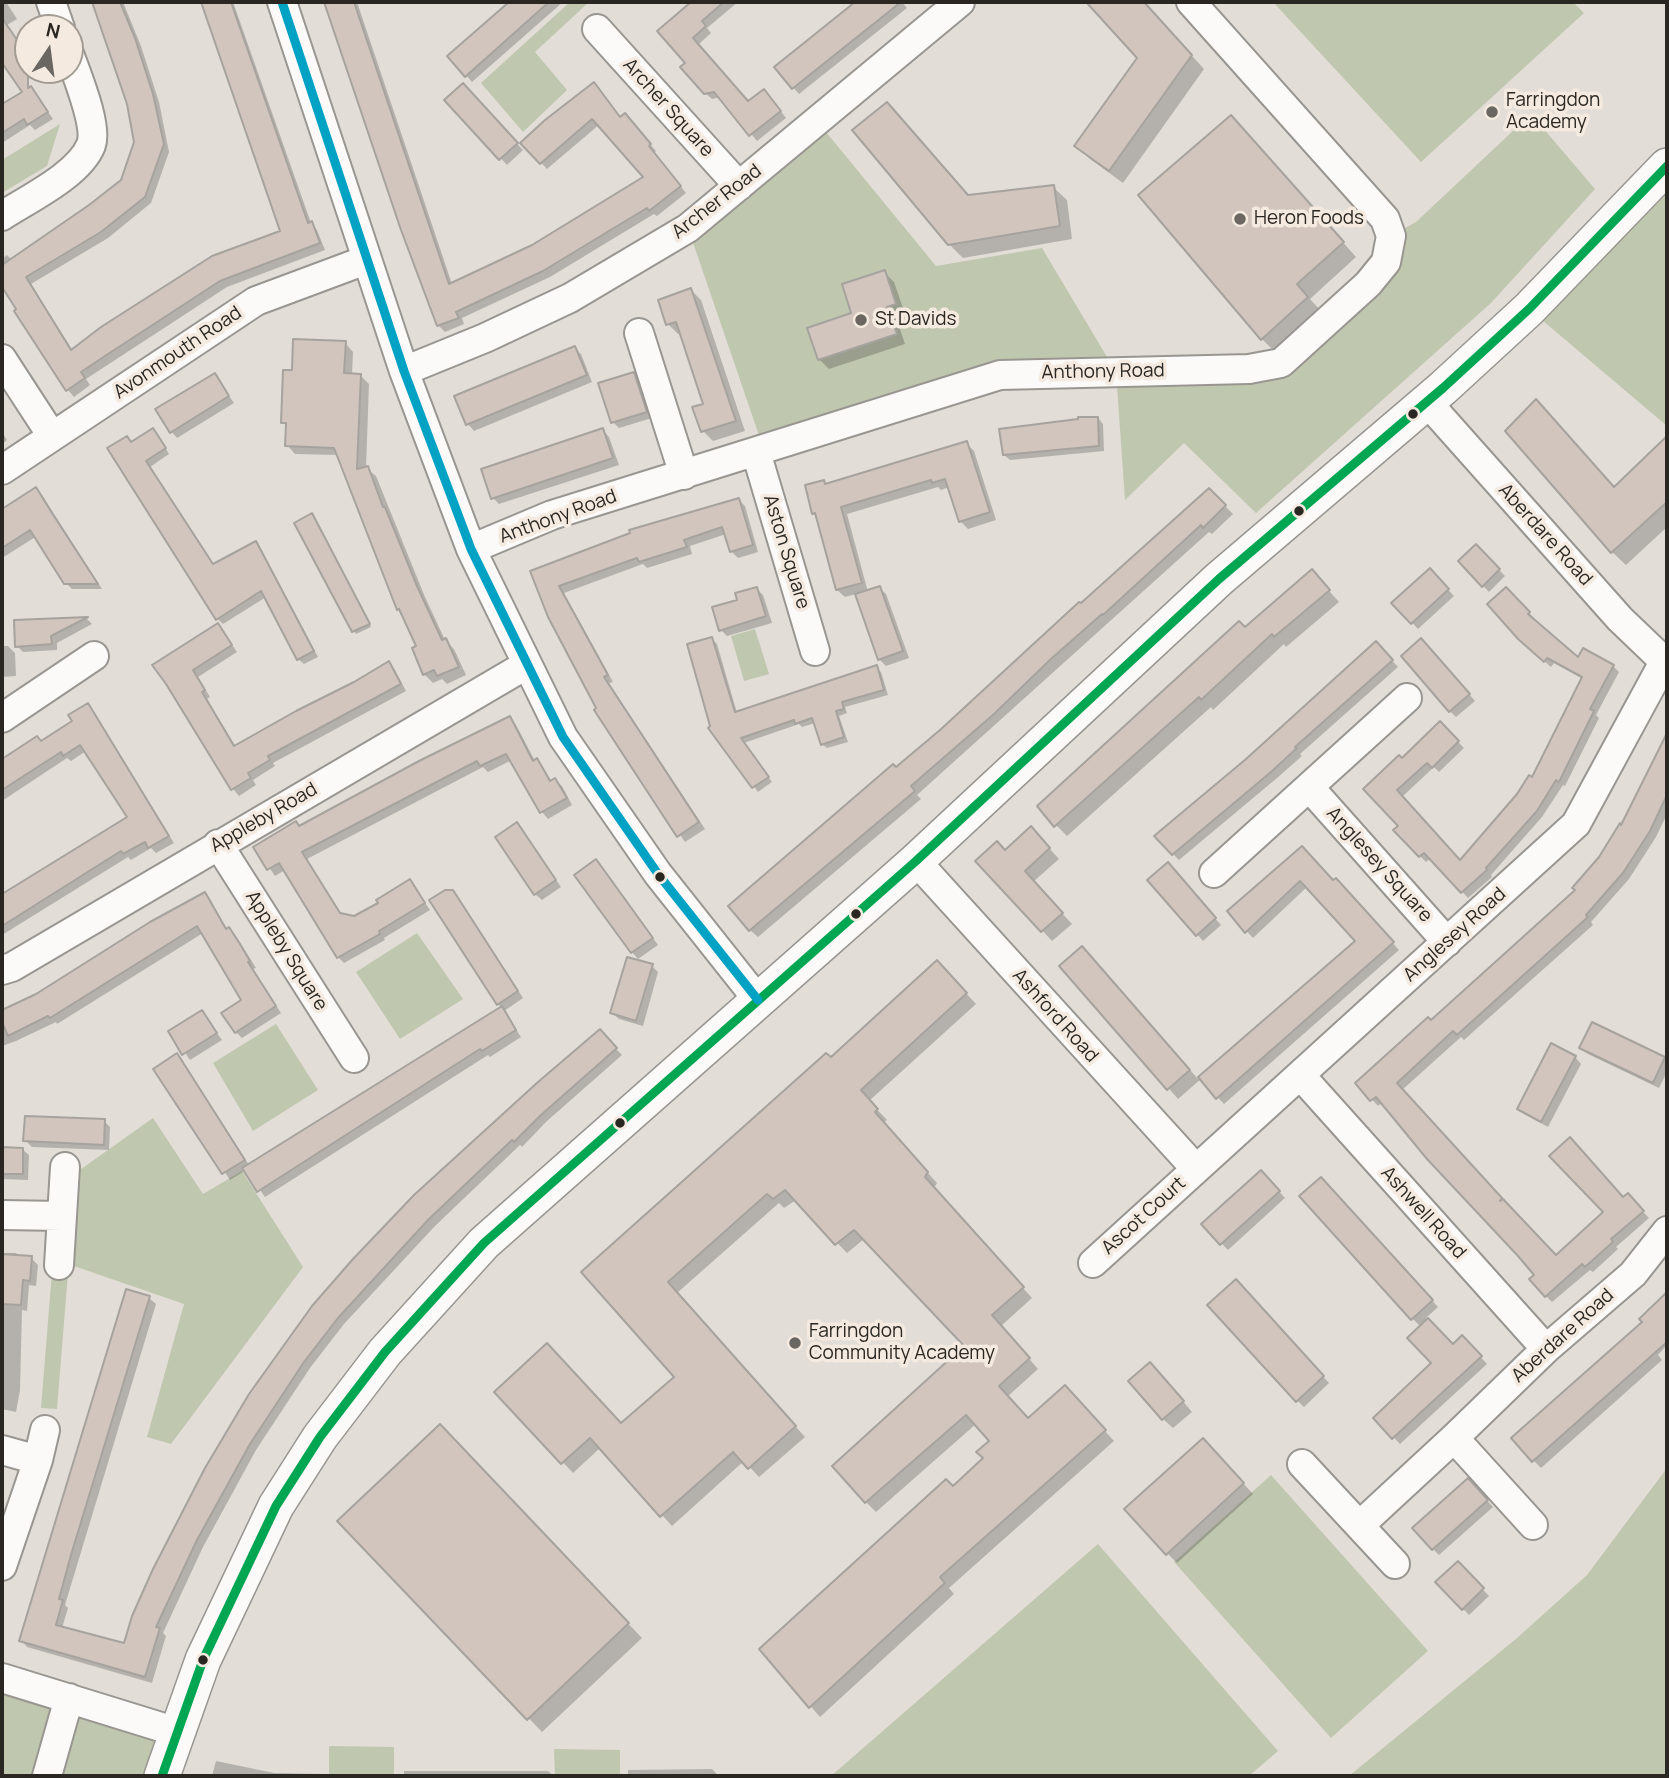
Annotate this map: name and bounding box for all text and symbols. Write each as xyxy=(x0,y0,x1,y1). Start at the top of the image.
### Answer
north arrow xyxy=(14,14,84,84)
text: N xyxy=(44,16,63,45)
street label: Archer Square xyxy=(618,54,718,162)
place label: Farringdon Academy xyxy=(1506,90,1600,134)
marker: Farringdon Academy xyxy=(1484,104,1500,120)
street label: Archer Road xyxy=(668,160,766,244)
place label: Heron Foods xyxy=(1254,208,1364,230)
marker: Heron Foods xyxy=(1232,211,1248,227)
street label: Avonmouth Road xyxy=(110,302,246,404)
place label: St Davids xyxy=(875,309,956,331)
marker: St Davids xyxy=(853,312,869,328)
street label: Anthony Road xyxy=(1041,360,1165,384)
unlabelled marker xyxy=(1406,407,1420,421)
street label: Aberdare Road xyxy=(1493,479,1597,591)
street label: Anthony Road xyxy=(496,485,620,549)
street label: Aston Square xyxy=(758,492,814,612)
unlabelled marker xyxy=(1292,504,1306,518)
street label: Appleby Road xyxy=(206,778,322,858)
street label: Anglesey Square xyxy=(1321,803,1437,927)
unlabelled marker xyxy=(653,870,667,884)
street label: Anglesey Road xyxy=(1399,883,1511,987)
street label: Appleby Square xyxy=(240,887,332,1015)
unlabelled marker xyxy=(849,907,863,921)
street label: Ashford Road xyxy=(1007,965,1103,1067)
unlabelled marker xyxy=(613,1116,627,1130)
street label: Ashwell Road xyxy=(1376,1162,1470,1264)
street label: Ascot Court xyxy=(1097,1172,1191,1260)
street label: Aberdare Road xyxy=(1507,1284,1619,1388)
place label: Farringdon Community Academy xyxy=(809,1321,995,1365)
marker: Farringdon Community Academy xyxy=(787,1335,803,1351)
unlabelled marker xyxy=(196,1653,210,1667)

